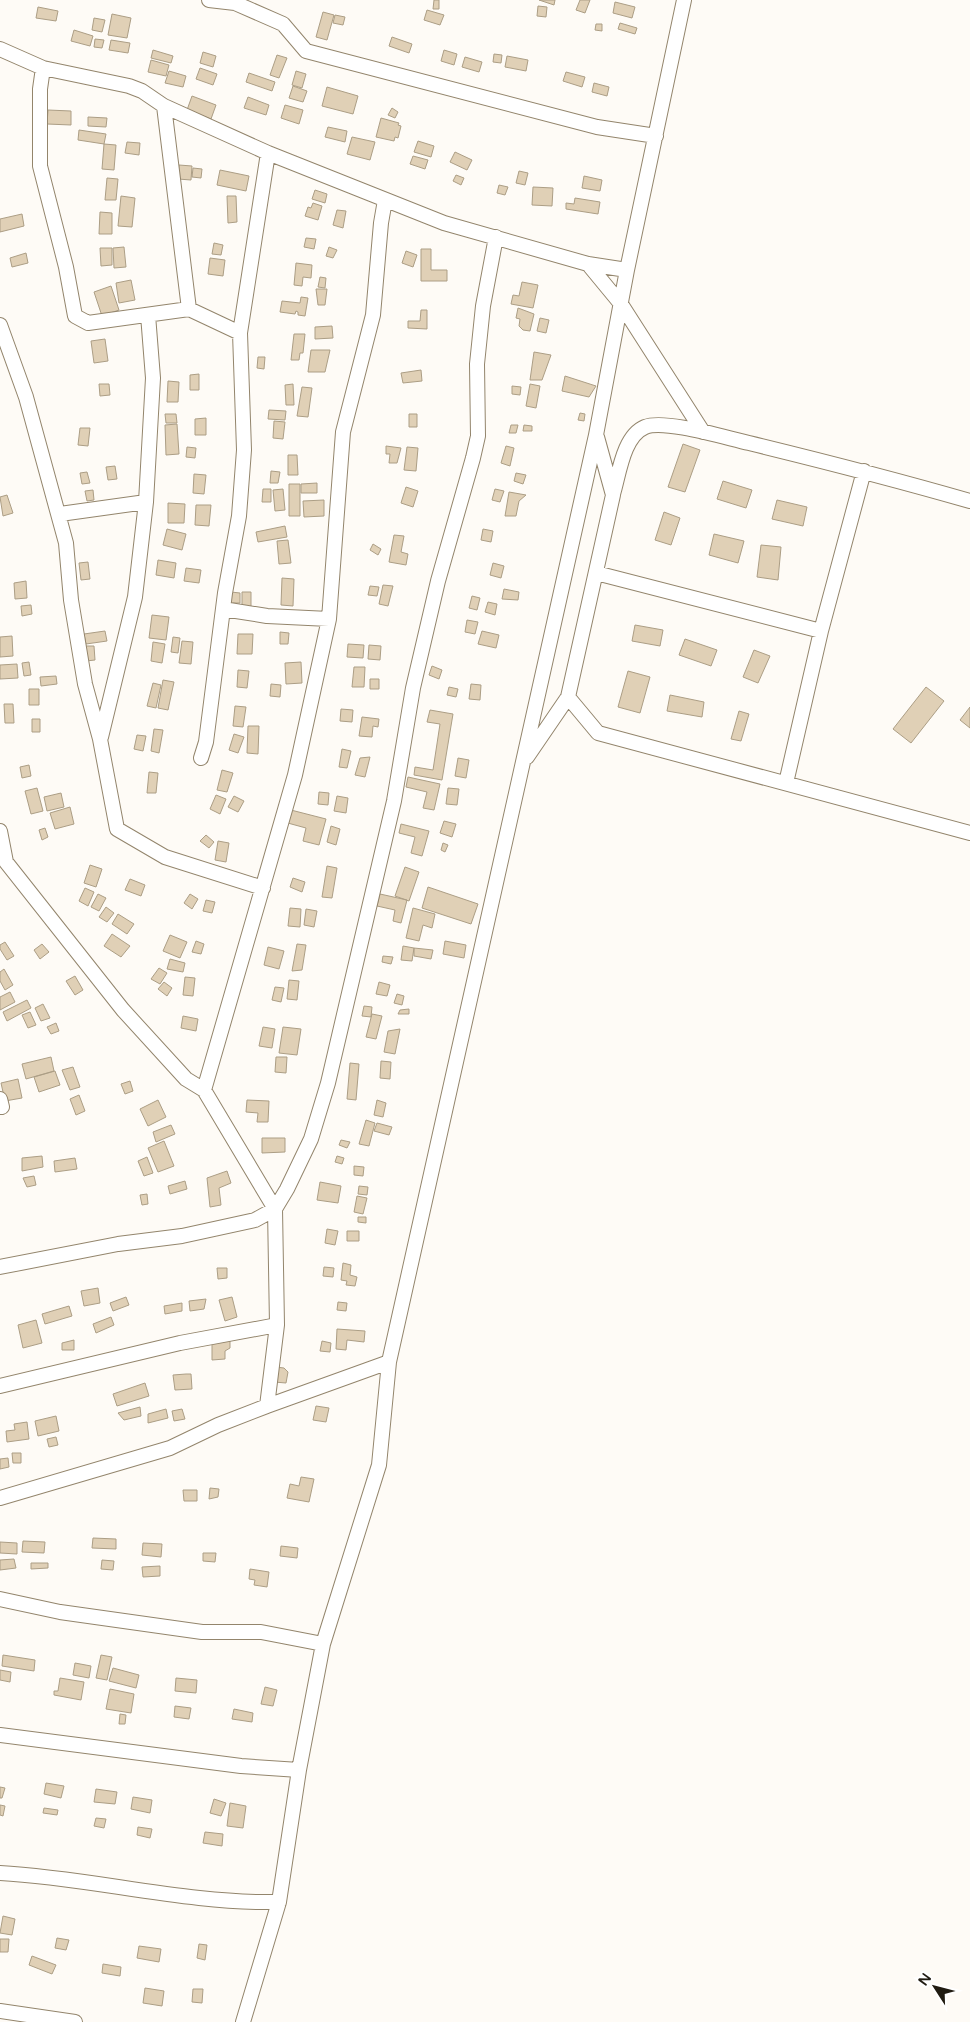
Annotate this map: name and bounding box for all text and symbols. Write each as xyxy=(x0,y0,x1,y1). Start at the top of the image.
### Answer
north arrow xyxy=(910,1962,960,2012)
text: N xyxy=(915,1970,935,1989)

